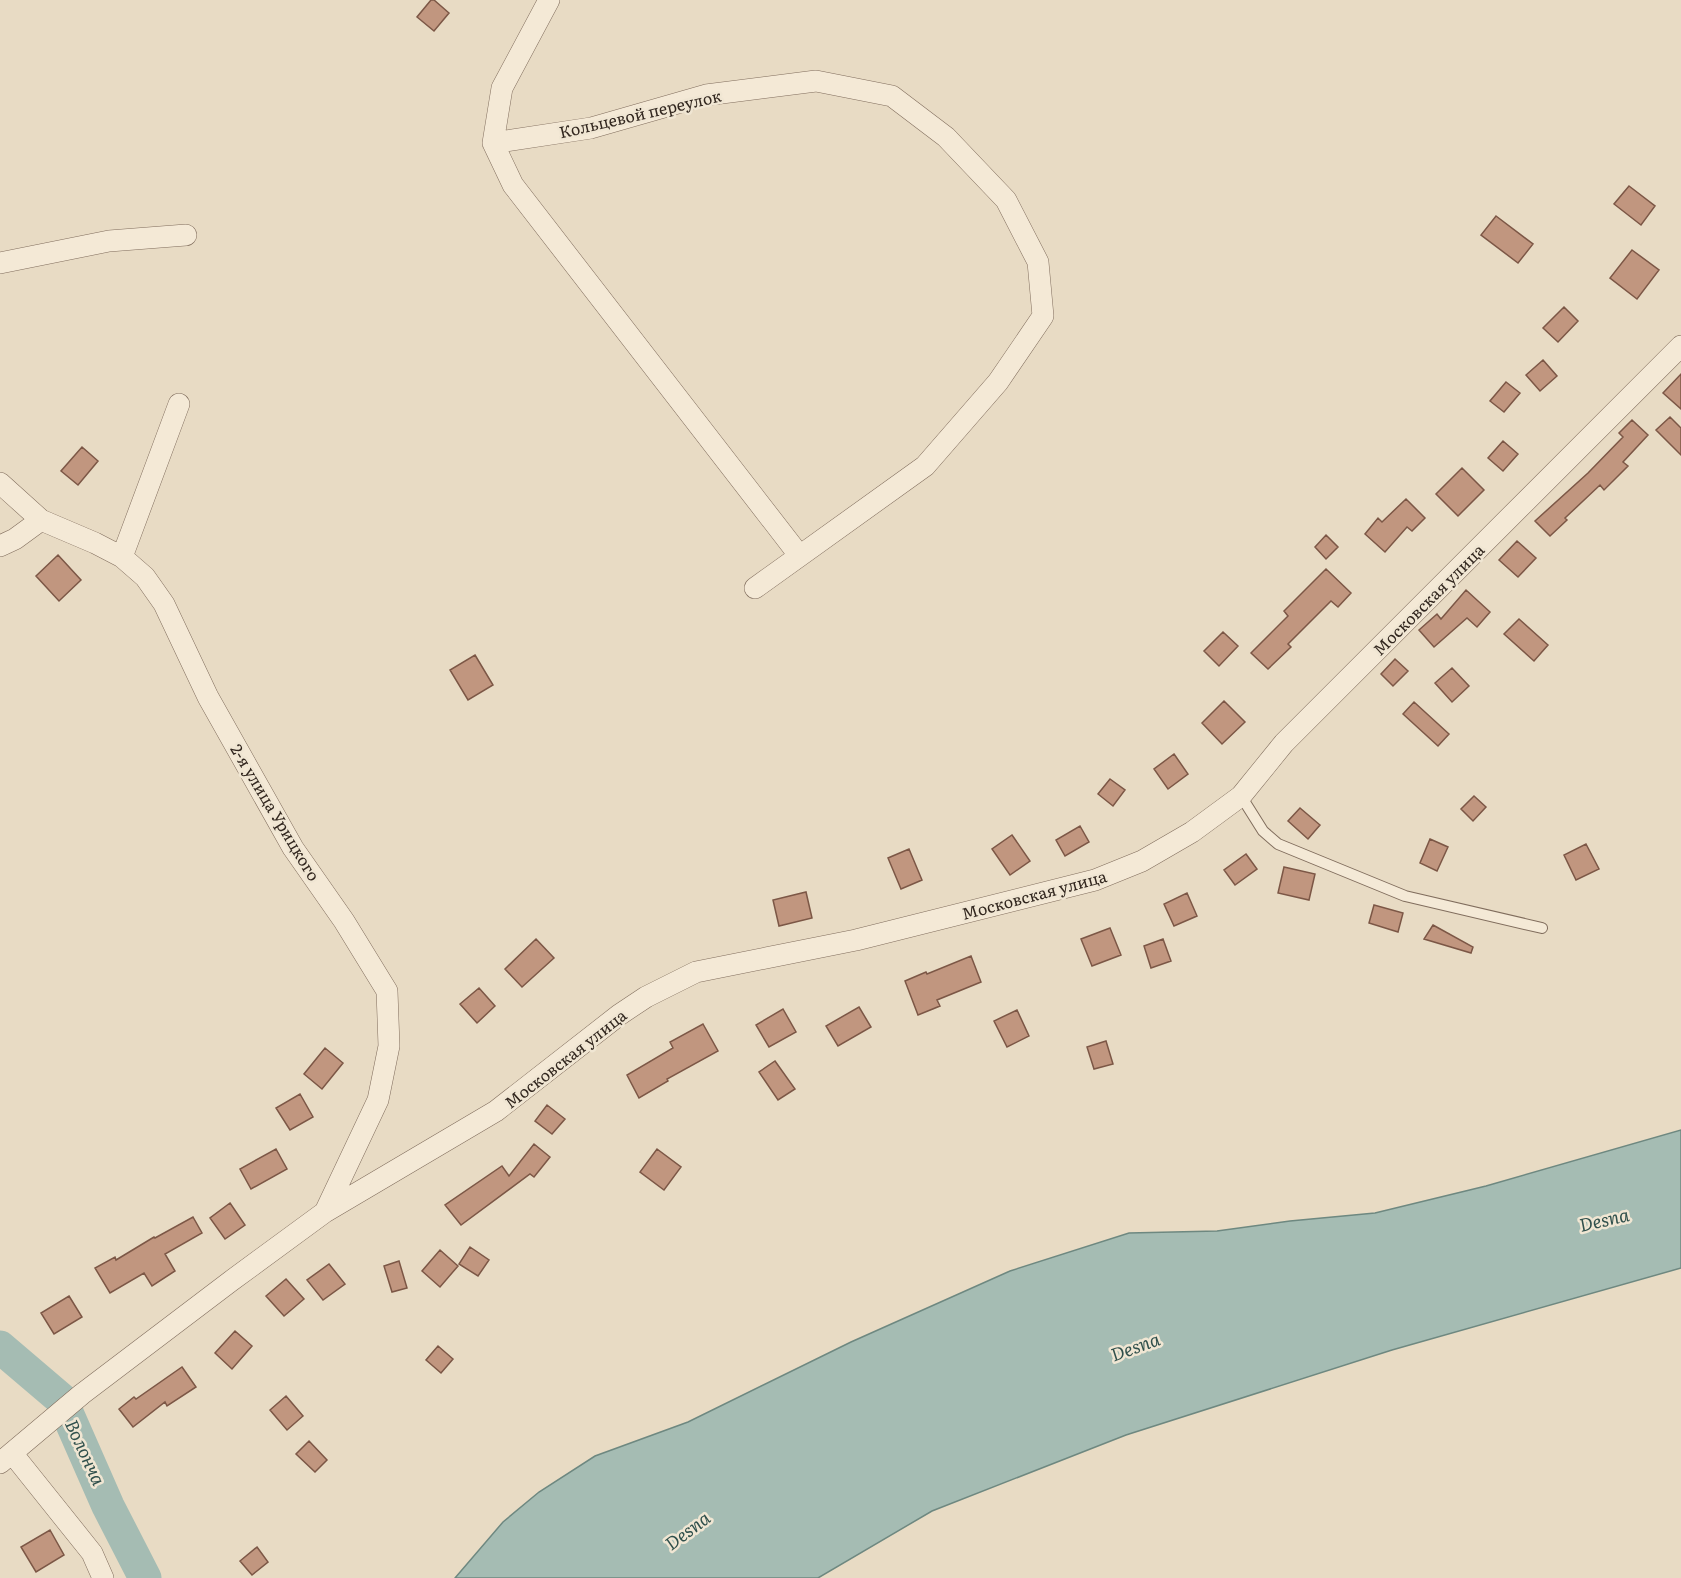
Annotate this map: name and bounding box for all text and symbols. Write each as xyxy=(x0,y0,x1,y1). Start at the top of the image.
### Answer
street label: Кольцевой переулок xyxy=(557,83,724,143)
street label: Московская улица xyxy=(1367,537,1490,660)
street label: 2-я улица Урицкого xyxy=(225,739,327,885)
street label: Московская улица xyxy=(959,863,1110,925)
street label: Московская улица xyxy=(499,1002,631,1113)
water label: Desna xyxy=(1576,1200,1632,1238)
water label: Desna xyxy=(1107,1324,1164,1367)
water label: Волонча xyxy=(59,1415,113,1490)
water label: Desna xyxy=(659,1504,716,1556)

